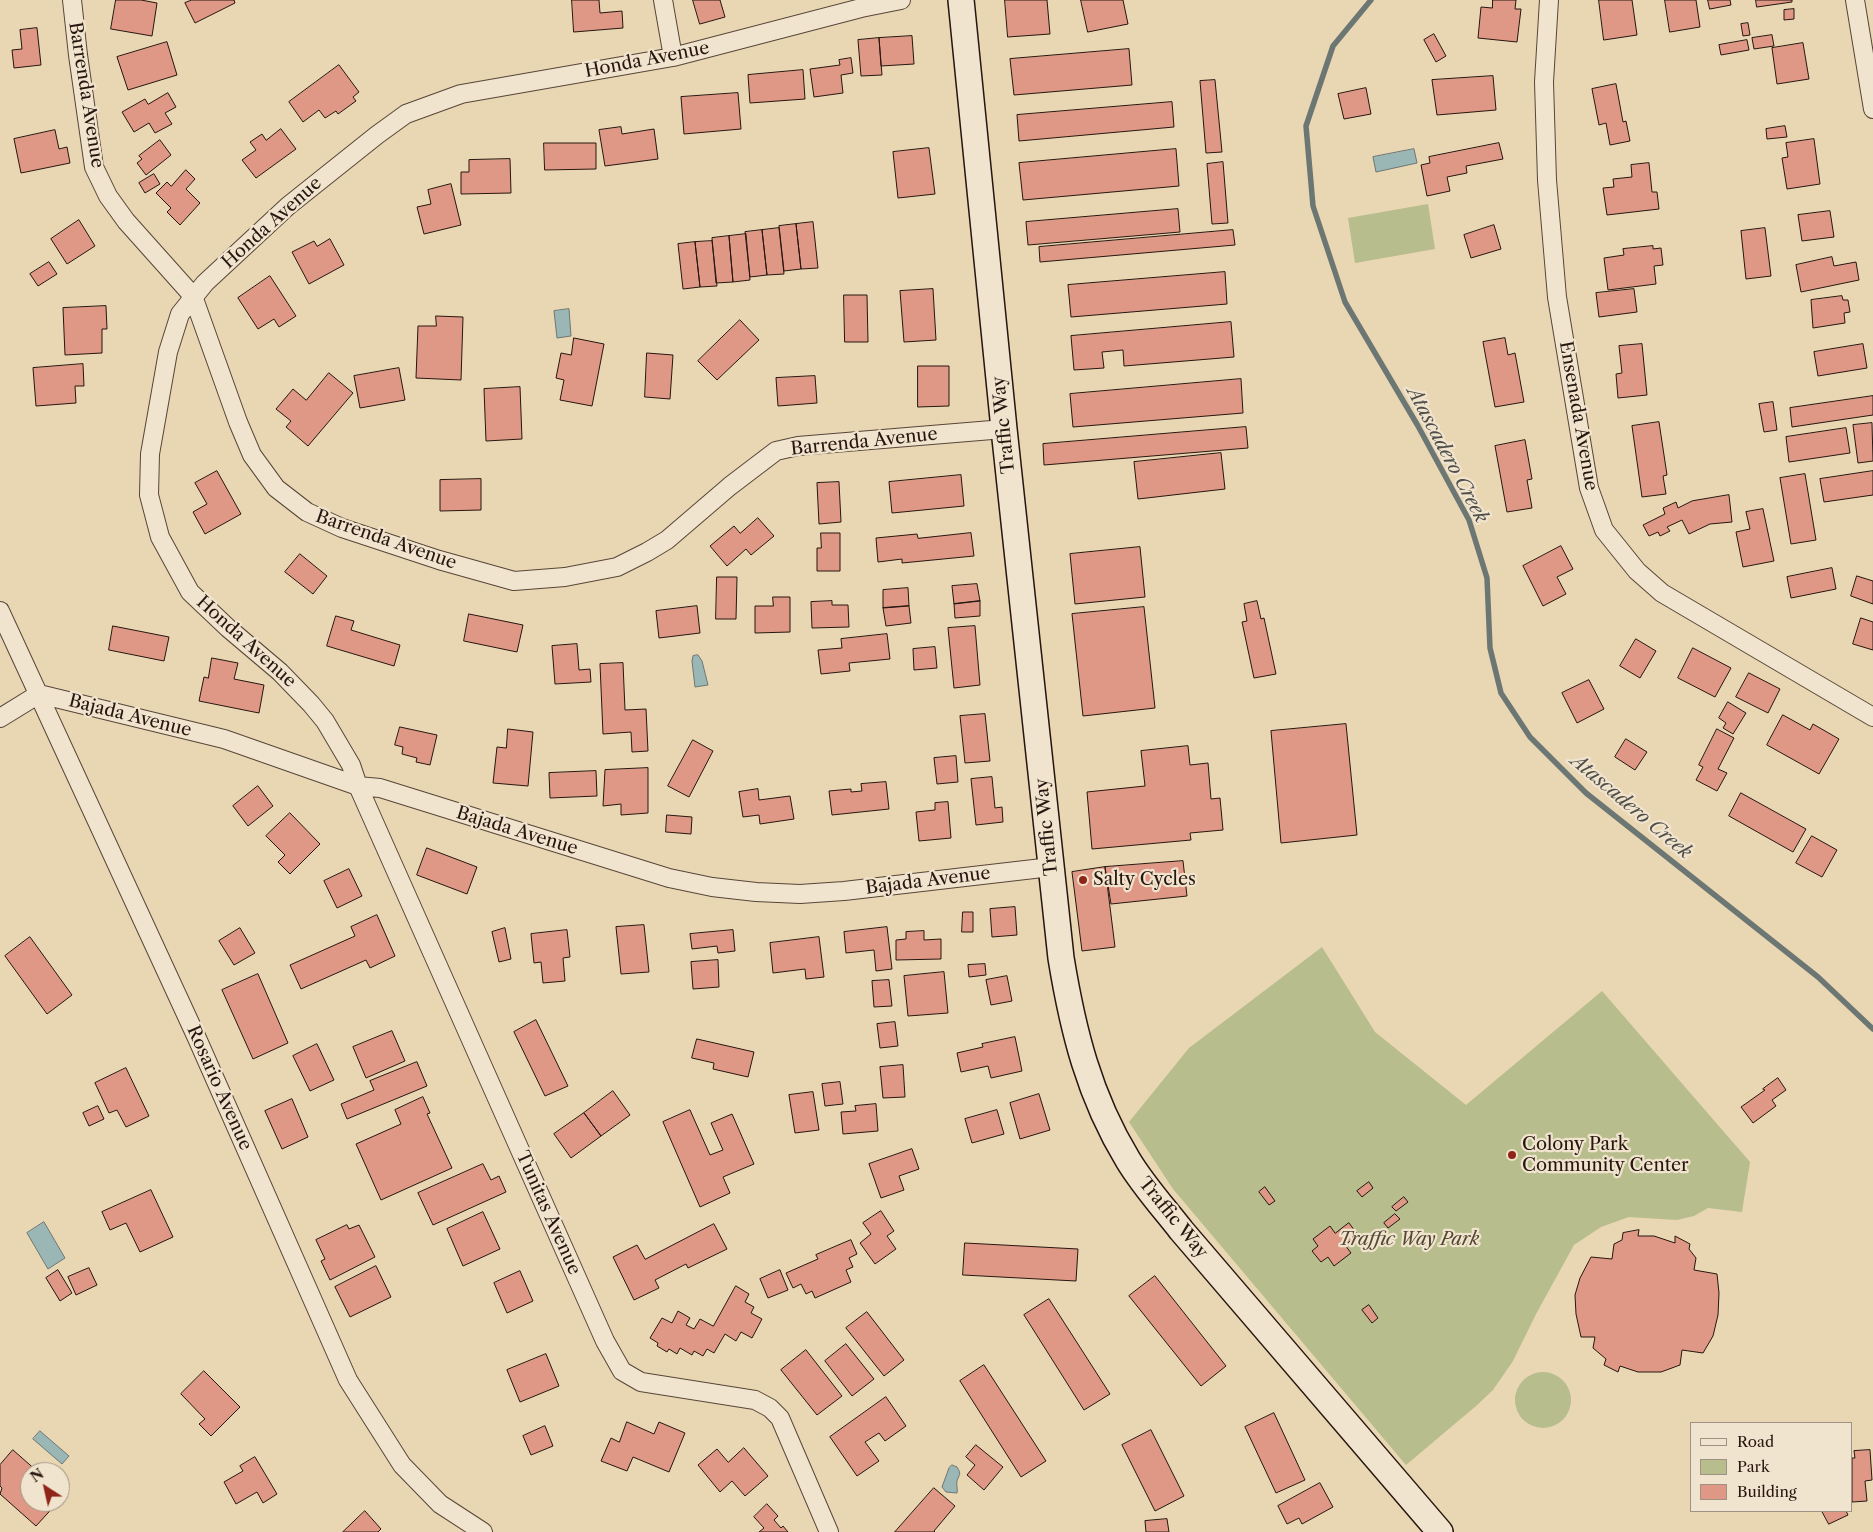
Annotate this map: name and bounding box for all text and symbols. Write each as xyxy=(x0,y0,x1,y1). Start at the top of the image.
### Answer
street label: Barrenda Avenue xyxy=(64,20,108,170)
street label: Honda Avenue xyxy=(583,37,711,83)
street label: Honda Avenue xyxy=(218,173,326,273)
street label: Ensenada Avenue xyxy=(1554,339,1602,493)
street label: Traffic Way xyxy=(988,375,1020,475)
water label: Atascadero Creek xyxy=(1402,383,1492,527)
street label: Barrenda Avenue xyxy=(789,424,939,460)
street label: Barrenda Avenue xyxy=(313,506,459,574)
street label: Honda Avenue xyxy=(192,592,300,692)
street label: Bajada Avenue xyxy=(66,690,194,742)
water label: Atascadero Creek xyxy=(1566,750,1696,864)
street label: Traffic Way xyxy=(1031,777,1063,877)
street label: Bajada Avenue xyxy=(454,802,580,860)
street label: Bajada Avenue xyxy=(864,863,992,899)
place label: Salty Cycles xyxy=(1093,869,1196,891)
marker: Salty Cycles xyxy=(1077,874,1089,886)
street label: Rosario Avenue xyxy=(182,1022,256,1154)
place label: Colony Park Community Center xyxy=(1522,1134,1689,1176)
street label: Tunitas Avenue xyxy=(511,1148,585,1278)
marker: Colony Park Community Center xyxy=(1506,1149,1518,1161)
street label: Traffic Way xyxy=(1134,1173,1212,1263)
park label: Traffic Way Park xyxy=(1339,1229,1479,1251)
legend xyxy=(1690,1422,1853,1512)
text: Road xyxy=(1737,1432,1774,1451)
text: Park xyxy=(1737,1457,1770,1476)
north arrow xyxy=(20,1462,70,1512)
text: N xyxy=(27,1465,47,1486)
text: Building xyxy=(1737,1482,1797,1501)

